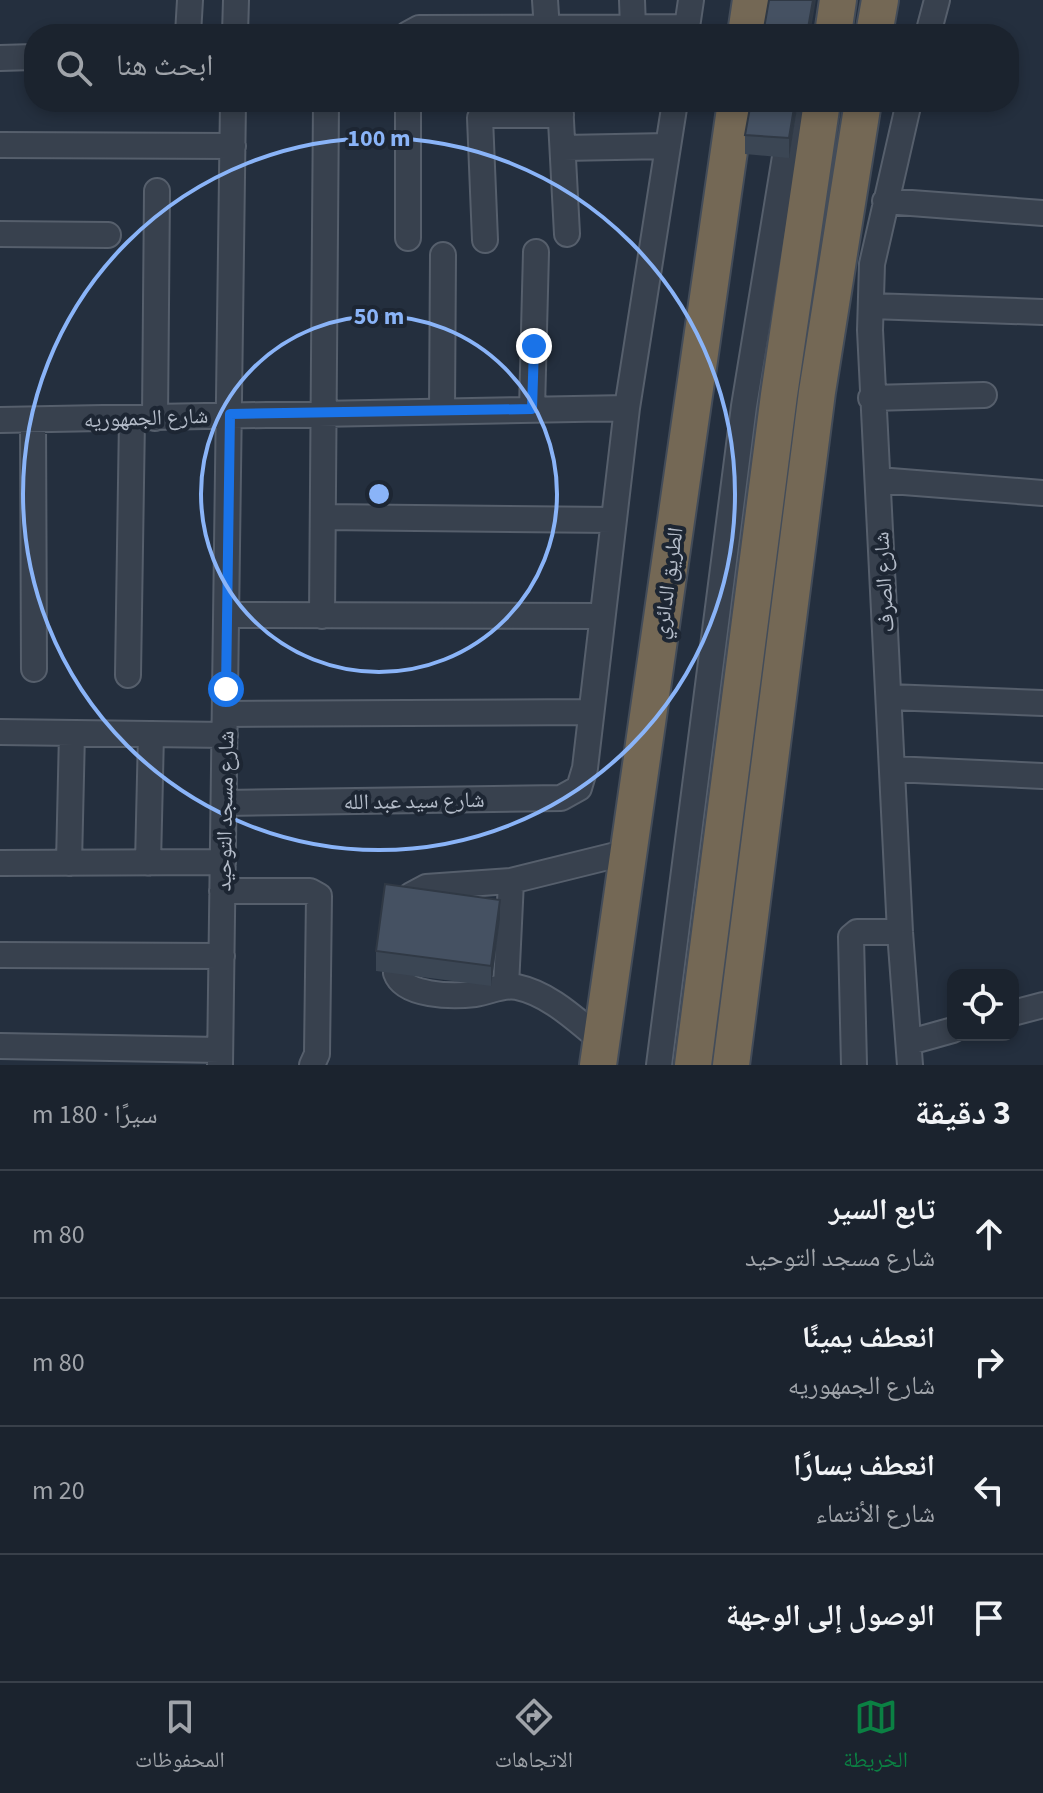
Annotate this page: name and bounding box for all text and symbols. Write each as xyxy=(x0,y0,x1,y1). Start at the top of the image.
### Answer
search box xyxy=(24,24,1019,112)
text: ابحث هنا xyxy=(116,44,213,87)
icon: search xyxy=(52,46,96,90)
text: 100 m xyxy=(347,121,411,156)
text: 50 m xyxy=(354,299,404,334)
route end xyxy=(516,328,552,364)
street label: شارع الجمهوريه xyxy=(83,400,209,436)
centre of rings xyxy=(365,480,393,508)
street label: الطريق الدائري xyxy=(644,525,692,641)
street label: شارع الصرف xyxy=(865,531,903,633)
route start xyxy=(208,671,244,707)
street label: شارع مسجد التوحيد xyxy=(208,730,242,892)
street label: شارع سيد عبد الله xyxy=(343,784,485,818)
map controls xyxy=(947,969,1019,1041)
button: locate xyxy=(947,969,1019,1041)
text: 3 دقيقة xyxy=(915,1089,1011,1138)
text: سيرًا · 180 m xyxy=(32,1096,158,1133)
text: تابع السير xyxy=(829,1188,935,1231)
icon: ahead xyxy=(967,1212,1011,1256)
text: 80 m xyxy=(32,1216,85,1253)
text: شارع مسجد التوحيد xyxy=(745,1239,935,1276)
text: انعطف يمينًا xyxy=(802,1316,935,1359)
icon: right xyxy=(967,1340,1011,1384)
text: 80 m xyxy=(32,1344,85,1381)
text: شارع الجمهوريه xyxy=(788,1367,935,1404)
text: انعطف يسارًا xyxy=(793,1444,935,1487)
icon: left xyxy=(967,1468,1011,1512)
text: 20 m xyxy=(32,1472,85,1509)
text: شارع الأنتماء xyxy=(816,1495,935,1532)
text: الوصول إلى الوجهة xyxy=(726,1594,935,1637)
icon: arrive xyxy=(967,1596,1011,1640)
tab: المحفوظات xyxy=(135,1695,225,1781)
tab: الاتجاهات xyxy=(495,1695,573,1781)
tab: الخريطة xyxy=(843,1695,908,1781)

